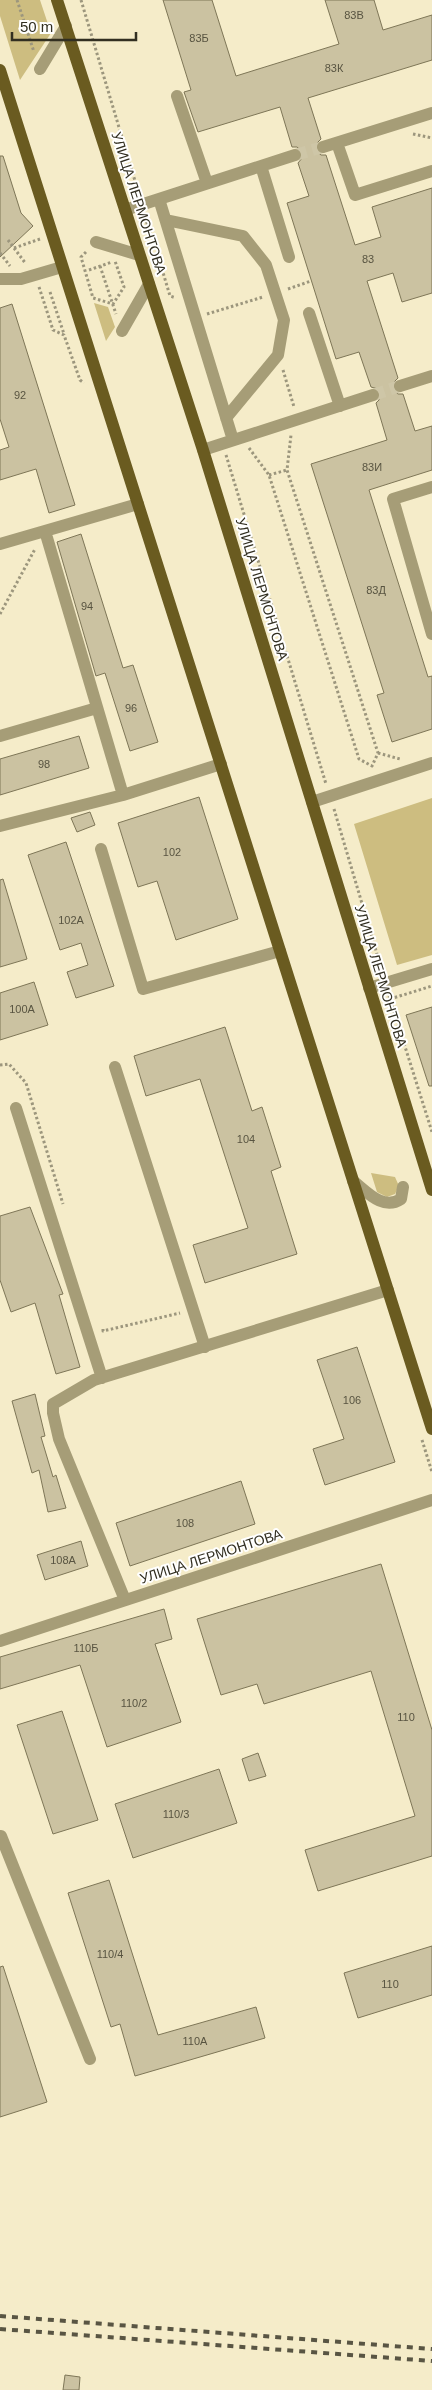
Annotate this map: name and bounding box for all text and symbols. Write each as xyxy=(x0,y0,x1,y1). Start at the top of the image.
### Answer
house number: 83В xyxy=(344,9,364,21)
scale bar xyxy=(12,10,136,42)
text: 50 m xyxy=(20,18,53,35)
house number: 83Б xyxy=(189,32,209,44)
house number: 83К xyxy=(325,62,344,74)
street label: УЛИЦА ЛЕРМОНТОВА xyxy=(108,130,170,277)
house number: 83 xyxy=(362,253,374,265)
house number: 92 xyxy=(14,389,26,401)
house number: 83И xyxy=(362,461,382,473)
street label: УЛИЦА ЛЕРМОНТОВА xyxy=(233,516,292,663)
house number: 83Д xyxy=(366,584,386,596)
house number: 94 xyxy=(81,600,93,612)
house number: 96 xyxy=(125,702,137,714)
house number: 98 xyxy=(38,758,50,770)
house number: 102 xyxy=(163,846,181,858)
street label: УЛИЦА ЛЕРМОНТОВА xyxy=(352,903,411,1050)
house number: 102А xyxy=(58,914,85,926)
house number: 100А xyxy=(9,1003,36,1015)
house number: 104 xyxy=(237,1133,255,1145)
house number: 106 xyxy=(343,1394,361,1406)
house number: 108 xyxy=(176,1517,194,1529)
street label: УЛИЦА ЛЕРМОНТОВА xyxy=(138,1525,285,1587)
house number: 108А xyxy=(50,1554,77,1566)
house number: 110Б xyxy=(74,1642,98,1654)
house number: 110/2 xyxy=(121,1697,147,1709)
house number: 110 xyxy=(397,1711,415,1723)
house number: 110/3 xyxy=(163,1808,189,1820)
house number: 110/4 xyxy=(97,1948,123,1960)
house number: 110 xyxy=(381,1978,399,1990)
house number: 110А xyxy=(183,2035,208,2047)

